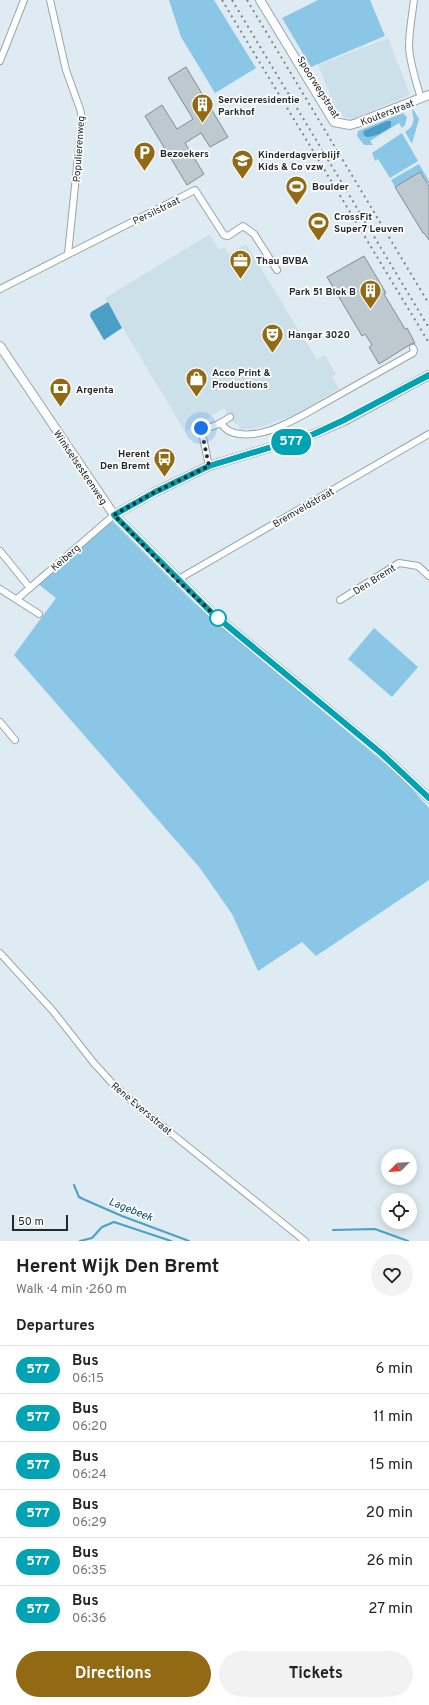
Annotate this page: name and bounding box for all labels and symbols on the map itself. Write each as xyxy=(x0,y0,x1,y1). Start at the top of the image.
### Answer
street label: Spoorwegstraat xyxy=(293,54,342,122)
building icon: Serviceresidentie Parkhof xyxy=(189,92,215,125)
place label: Serviceresidentie Parkhof xyxy=(218,94,300,119)
street label: Kouterstraat xyxy=(359,97,416,130)
street label: Populierenweg xyxy=(71,115,88,183)
parking icon: Bezoekers xyxy=(132,140,158,173)
school or university icon: Kinderdagverblijf Kids & Co vzw xyxy=(229,147,255,180)
place label: Bezoekers xyxy=(160,148,209,161)
place label: Kinderdagverblijf Kids & Co vzw xyxy=(258,149,340,174)
sports icon: Boulder xyxy=(283,173,309,206)
place label: Boulder xyxy=(312,181,350,194)
street label: Persilstraat xyxy=(131,194,183,228)
sports icon: CrossFit Super7 Leuven xyxy=(305,209,331,242)
place label: CrossFit Super7 Leuven xyxy=(334,211,404,236)
office icon: Thau BVBA xyxy=(227,247,253,280)
place label: Thau BVBA xyxy=(256,255,308,268)
building icon: Park 51 Blok B xyxy=(358,278,384,311)
place label: Park 51 Blok B xyxy=(289,286,356,299)
theatre icon: Hangar 3020 xyxy=(259,321,285,354)
place label: Hangar 3020 xyxy=(288,329,350,342)
shop icon: Acco Print & Productions xyxy=(184,365,210,398)
place label: Acco Print & Productions xyxy=(212,367,271,392)
bank icon: Argenta xyxy=(48,376,74,409)
place label: Argenta xyxy=(76,384,114,397)
your location xyxy=(191,418,211,438)
street label: Winkselsesteenweg xyxy=(50,428,110,508)
line badge: 577 xyxy=(268,429,314,455)
bus stop icon: Herent Den Bremt xyxy=(152,446,178,479)
place label: Herent Den Bremt xyxy=(100,448,150,473)
street label: Bremveldstraat xyxy=(271,485,337,531)
street label: Keiberg xyxy=(49,542,83,574)
street label: Den Bremt xyxy=(351,562,399,598)
unlabelled marker xyxy=(209,609,227,627)
street label: Rene Eversstraat xyxy=(108,1080,174,1139)
north arrow xyxy=(381,1149,417,1185)
water label: Lagebeek xyxy=(107,1195,155,1225)
scale bar xyxy=(12,1213,68,1232)

